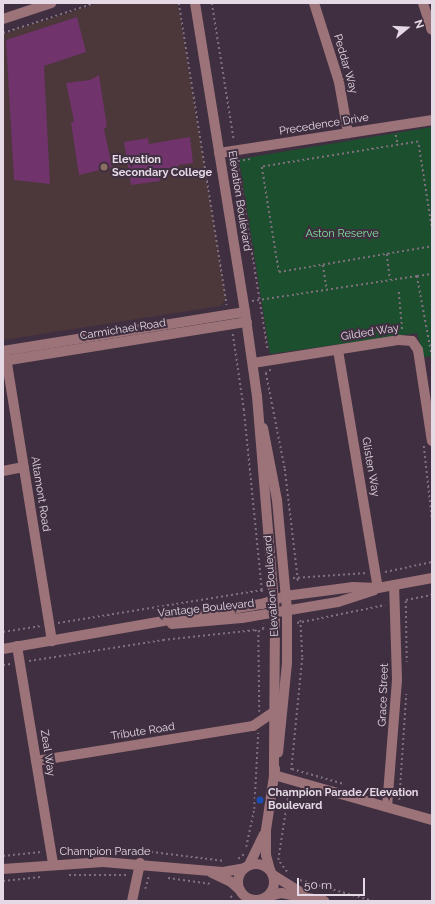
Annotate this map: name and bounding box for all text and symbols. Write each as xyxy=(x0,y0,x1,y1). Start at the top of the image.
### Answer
north arrow xyxy=(387,8,427,48)
text: N xyxy=(411,18,426,30)
street label: Peddar Way xyxy=(330,32,360,96)
street label: Precedence Drive xyxy=(278,111,370,139)
street label: Elevation Boulevard xyxy=(225,150,253,252)
place label: Elevation Secondary College xyxy=(112,154,212,180)
marker: Elevation Secondary College xyxy=(99,162,109,172)
park label: Aston Reserve xyxy=(305,227,379,241)
street label: Carmichael Road xyxy=(79,317,167,343)
street label: Gilded Way xyxy=(340,322,400,344)
street label: Glisten Way xyxy=(358,436,382,498)
street label: Altamont Road xyxy=(28,455,52,533)
street label: Elevation Boulevard xyxy=(262,535,282,637)
street label: Vantage Boulevard xyxy=(157,597,255,621)
street label: Grace Street xyxy=(376,663,392,727)
street label: Tribute Road xyxy=(110,720,176,744)
street label: Zeal Way xyxy=(37,728,57,778)
place label: Champion Parade/Elevation Boulevard xyxy=(268,787,418,813)
marker: Champion Parade/Elevation Boulevard xyxy=(255,795,265,805)
street label: Champion Parade xyxy=(60,845,150,859)
scale bar xyxy=(299,870,367,896)
text: 50 m xyxy=(304,878,332,892)

